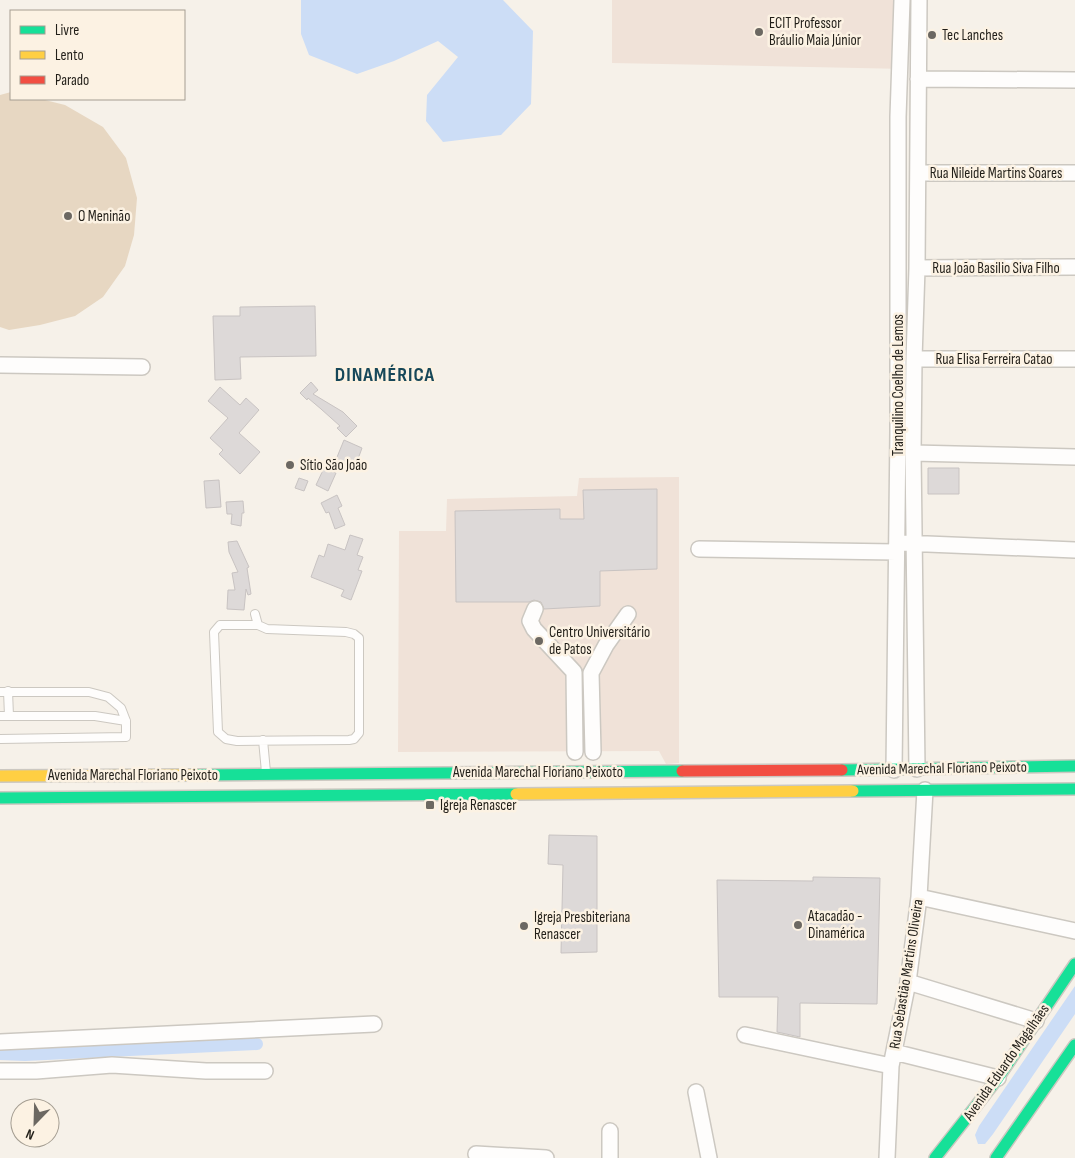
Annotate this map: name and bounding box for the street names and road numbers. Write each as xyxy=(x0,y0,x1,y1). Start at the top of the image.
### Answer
street label: Rua Nileide Martins Soares xyxy=(930,164,1062,183)
street label: Rua João Basilio Siva Filho xyxy=(932,259,1060,278)
street label: Tranquilino Coelho de Lemos xyxy=(889,314,908,456)
street label: Rua Elisa Ferreira Catao xyxy=(935,350,1053,369)
street label: Avenida Marechal Floriano Peixoto xyxy=(856,758,1027,779)
street label: Avenida Marechal Floriano Peixoto xyxy=(452,763,623,782)
street label: Avenida Marechal Floriano Peixoto xyxy=(47,766,218,785)
street label: Rua Sebastião Martins Oliveira xyxy=(885,898,928,1050)
street label: Avenida Eduardo Magalhães xyxy=(959,1000,1054,1125)

